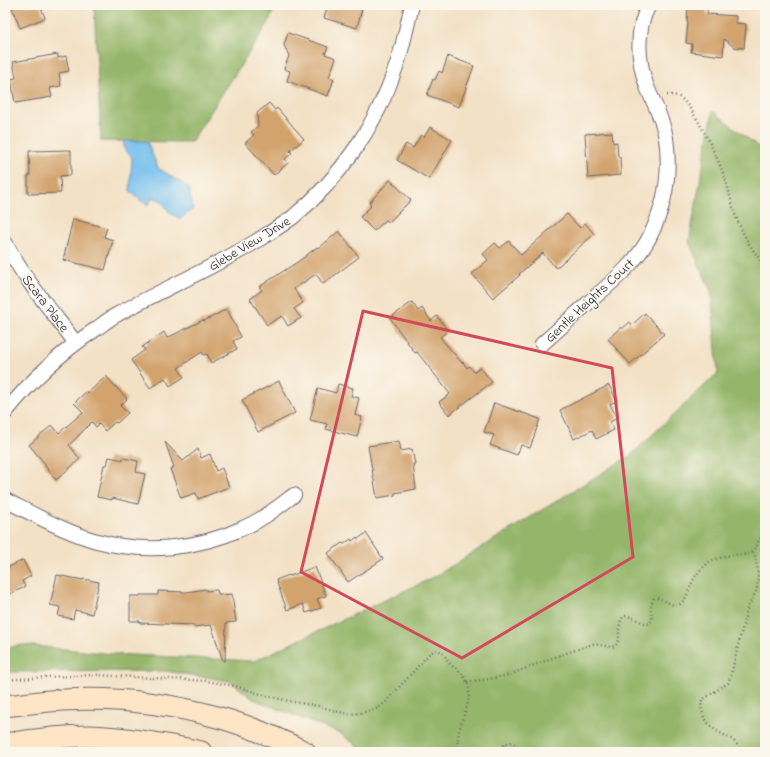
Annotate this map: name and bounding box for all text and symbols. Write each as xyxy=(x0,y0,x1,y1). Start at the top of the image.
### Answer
street label: Glebe View Drive xyxy=(205,211,295,277)
street label: Gentle Heights Court xyxy=(541,254,640,349)
street label: Scara Place xyxy=(16,270,74,338)

